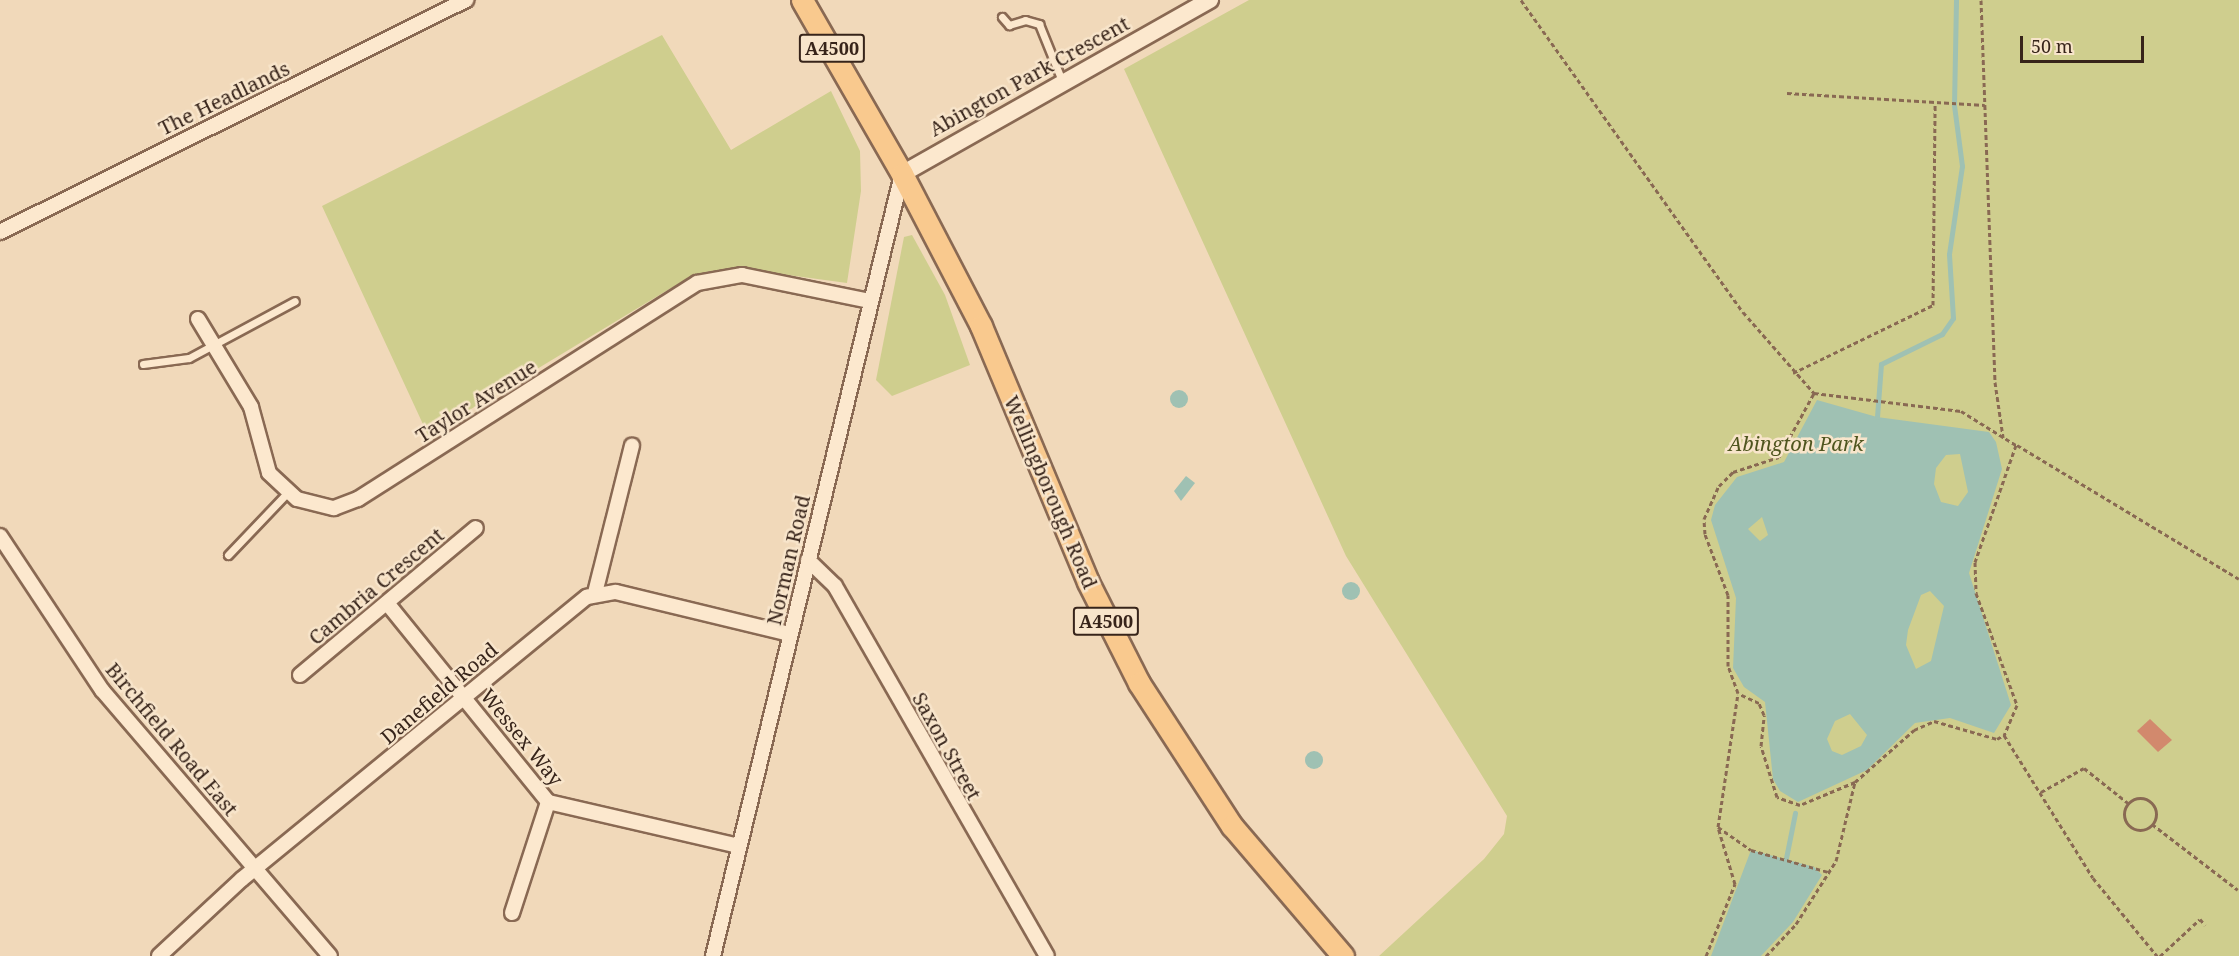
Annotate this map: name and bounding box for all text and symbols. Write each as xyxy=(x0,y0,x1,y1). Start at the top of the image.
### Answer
street label: Abington Park Crescent xyxy=(925,11,1133,141)
scale bar xyxy=(2023,24,2148,62)
road number: A4500 xyxy=(798,33,866,63)
text: 50 m xyxy=(2031,34,2073,58)
street label: The Headlands xyxy=(155,56,293,140)
street label: Taylor Avenue xyxy=(411,354,541,448)
street label: Wellingborough Road xyxy=(999,392,1103,592)
park label: Abington Park xyxy=(1728,431,1864,455)
street label: Norman Road xyxy=(761,493,815,627)
street label: Cambria Crescent xyxy=(304,523,448,649)
road number: A4500 xyxy=(1072,606,1140,636)
street label: Danefield Road xyxy=(376,637,502,749)
street label: Birchfield Road East xyxy=(101,658,243,820)
street label: Wessex Way xyxy=(476,684,568,790)
street label: Saxon Street xyxy=(908,688,986,804)

